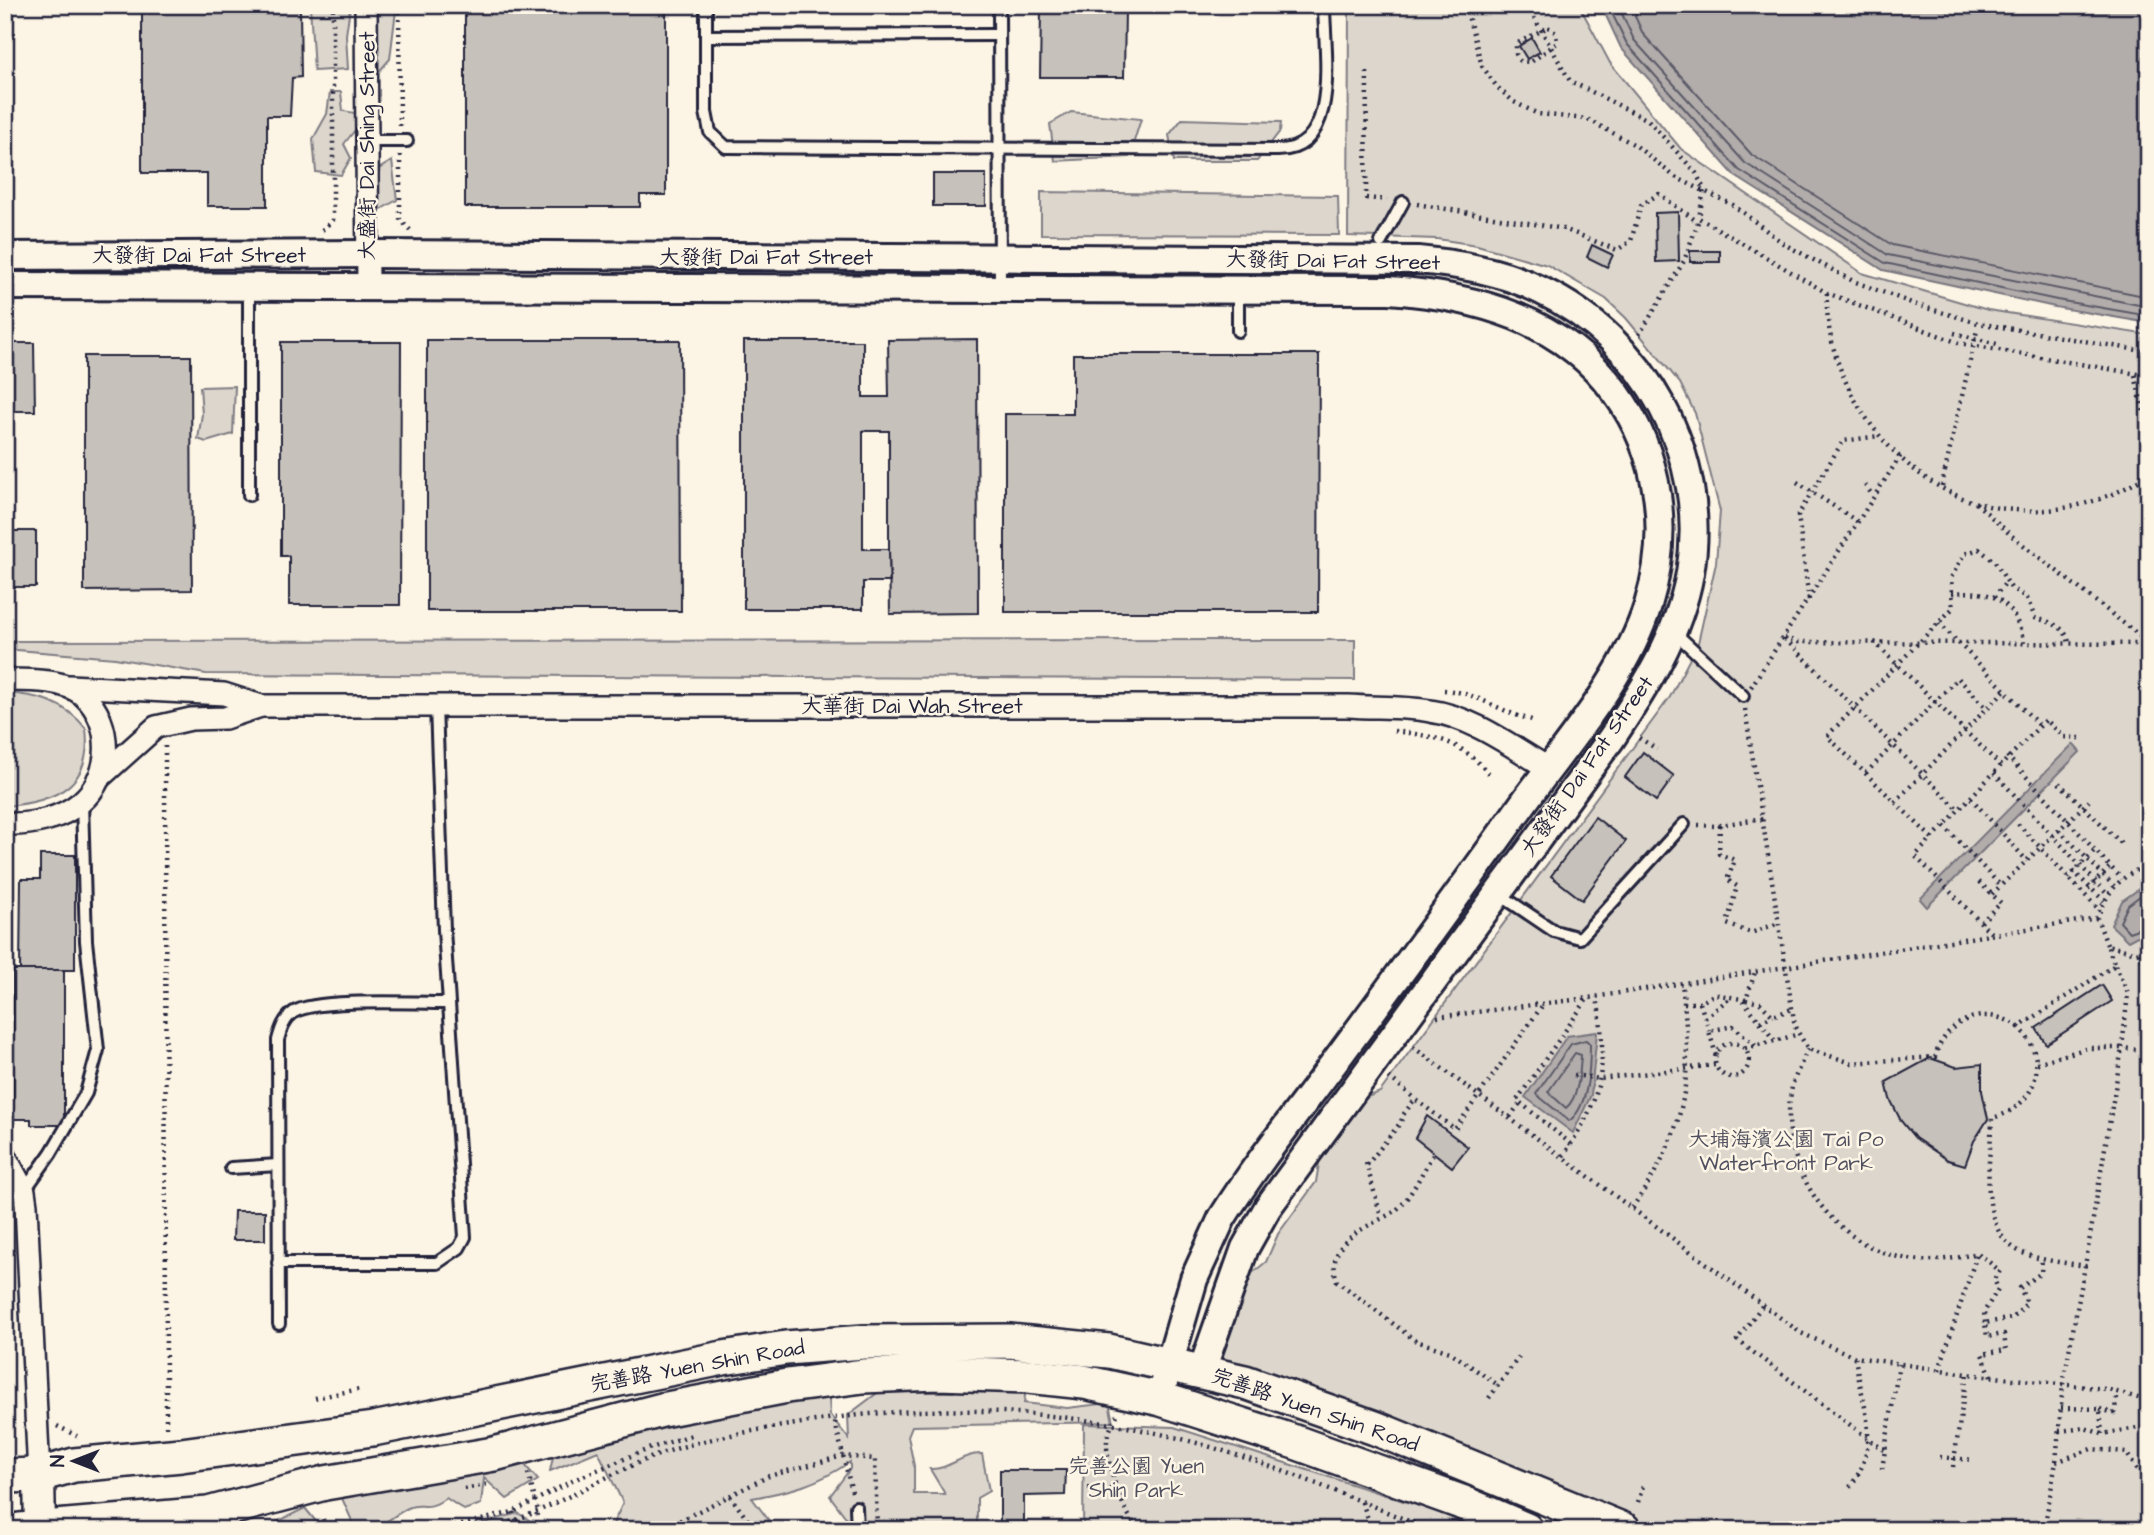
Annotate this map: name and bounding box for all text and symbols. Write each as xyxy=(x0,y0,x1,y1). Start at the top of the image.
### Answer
street label: 大盛街 Dai Shing Street xyxy=(353,31,384,260)
street label: 大發街 Dai Fat Street xyxy=(92,241,307,270)
street label: 大發街 Dai Fat Street xyxy=(659,243,874,272)
street label: 大發街 Dai Fat Street xyxy=(1226,245,1441,277)
street label: 大發街 Dai Fat Street xyxy=(1514,670,1661,862)
street label: 大華街 Dai Wah Street xyxy=(801,692,1023,721)
park label: 大埔海濱公園 Tai Po Waterfront Park xyxy=(1689,1125,1884,1178)
street label: 完善路 Yuen Shin Road xyxy=(587,1333,807,1399)
street label: 完善路 Yuen Shin Road xyxy=(1207,1361,1423,1459)
north arrow xyxy=(38,1426,108,1496)
park label: 完善公園 Yuen Shin Park xyxy=(1068,1452,1204,1505)
text: N xyxy=(45,1455,72,1467)

